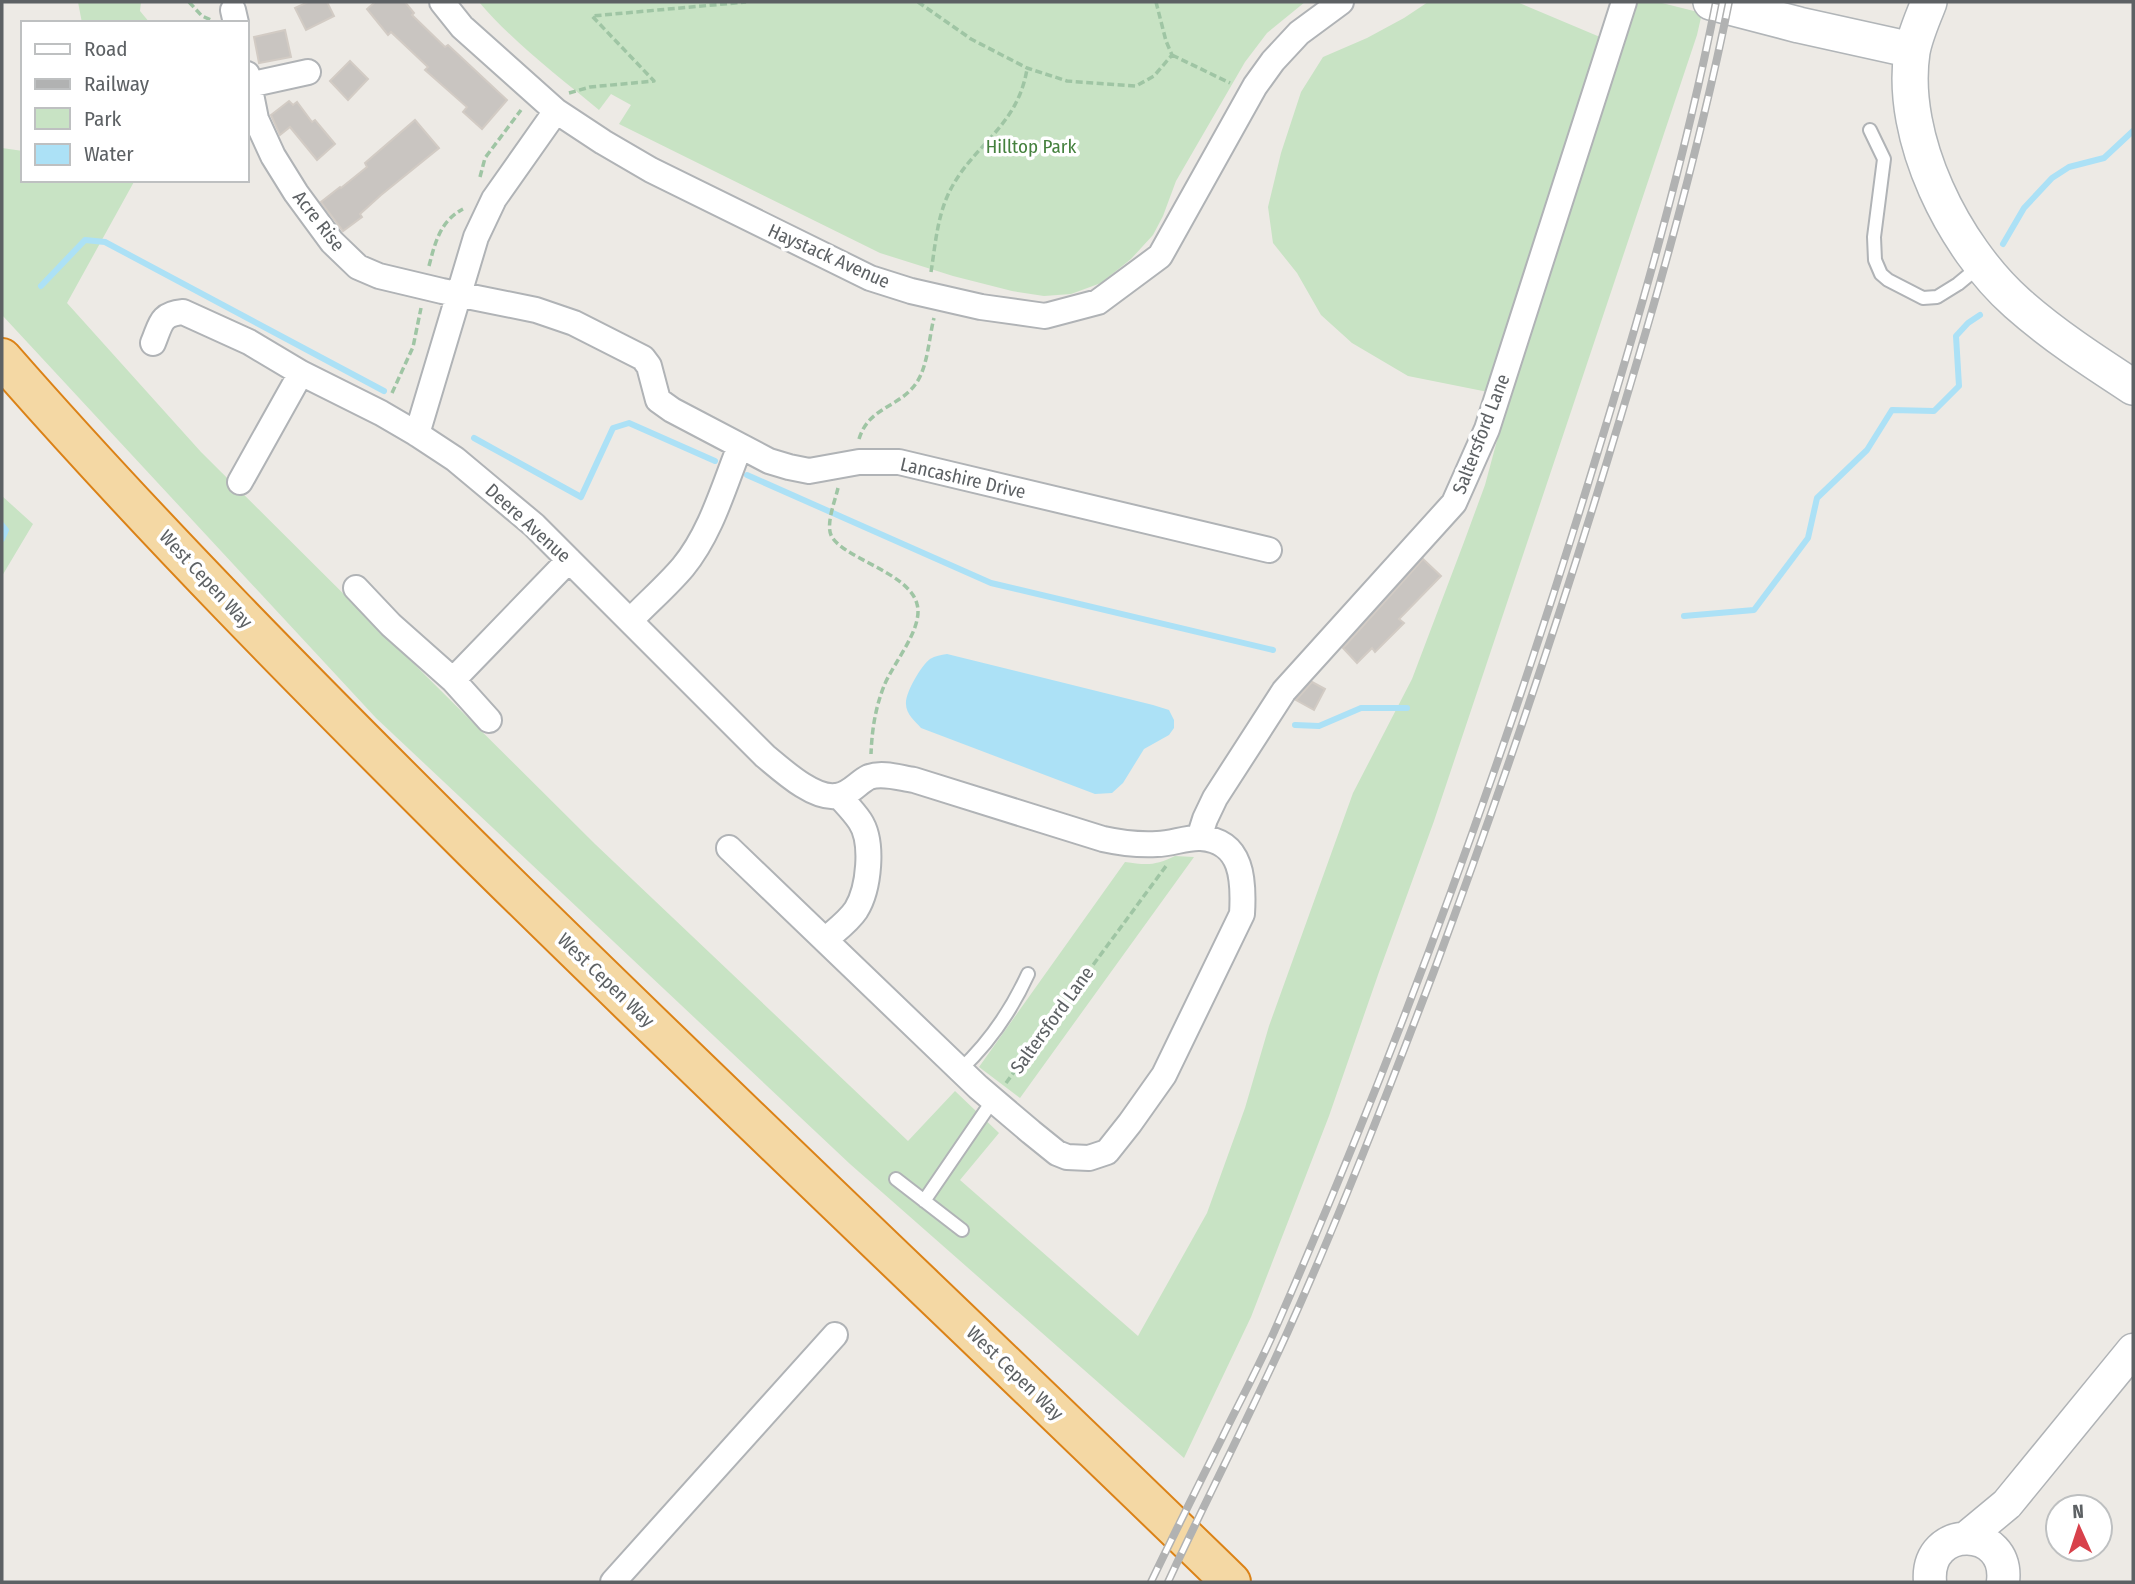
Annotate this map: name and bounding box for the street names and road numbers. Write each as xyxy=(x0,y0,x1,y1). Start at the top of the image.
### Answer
street label: Acre Rise xyxy=(288,186,350,256)
street label: Haystack Avenue xyxy=(765,219,893,293)
street label: Saltersford Lane xyxy=(1448,371,1514,497)
street label: Lancashire Drive xyxy=(898,452,1028,504)
street label: Deere Avenue xyxy=(481,479,575,567)
street label: West Cepen Way xyxy=(155,525,258,633)
street label: West Cepen Way xyxy=(553,928,660,1032)
street label: Saltersford Lane xyxy=(1005,962,1099,1078)
street label: West Cepen Way xyxy=(962,1321,1069,1425)

